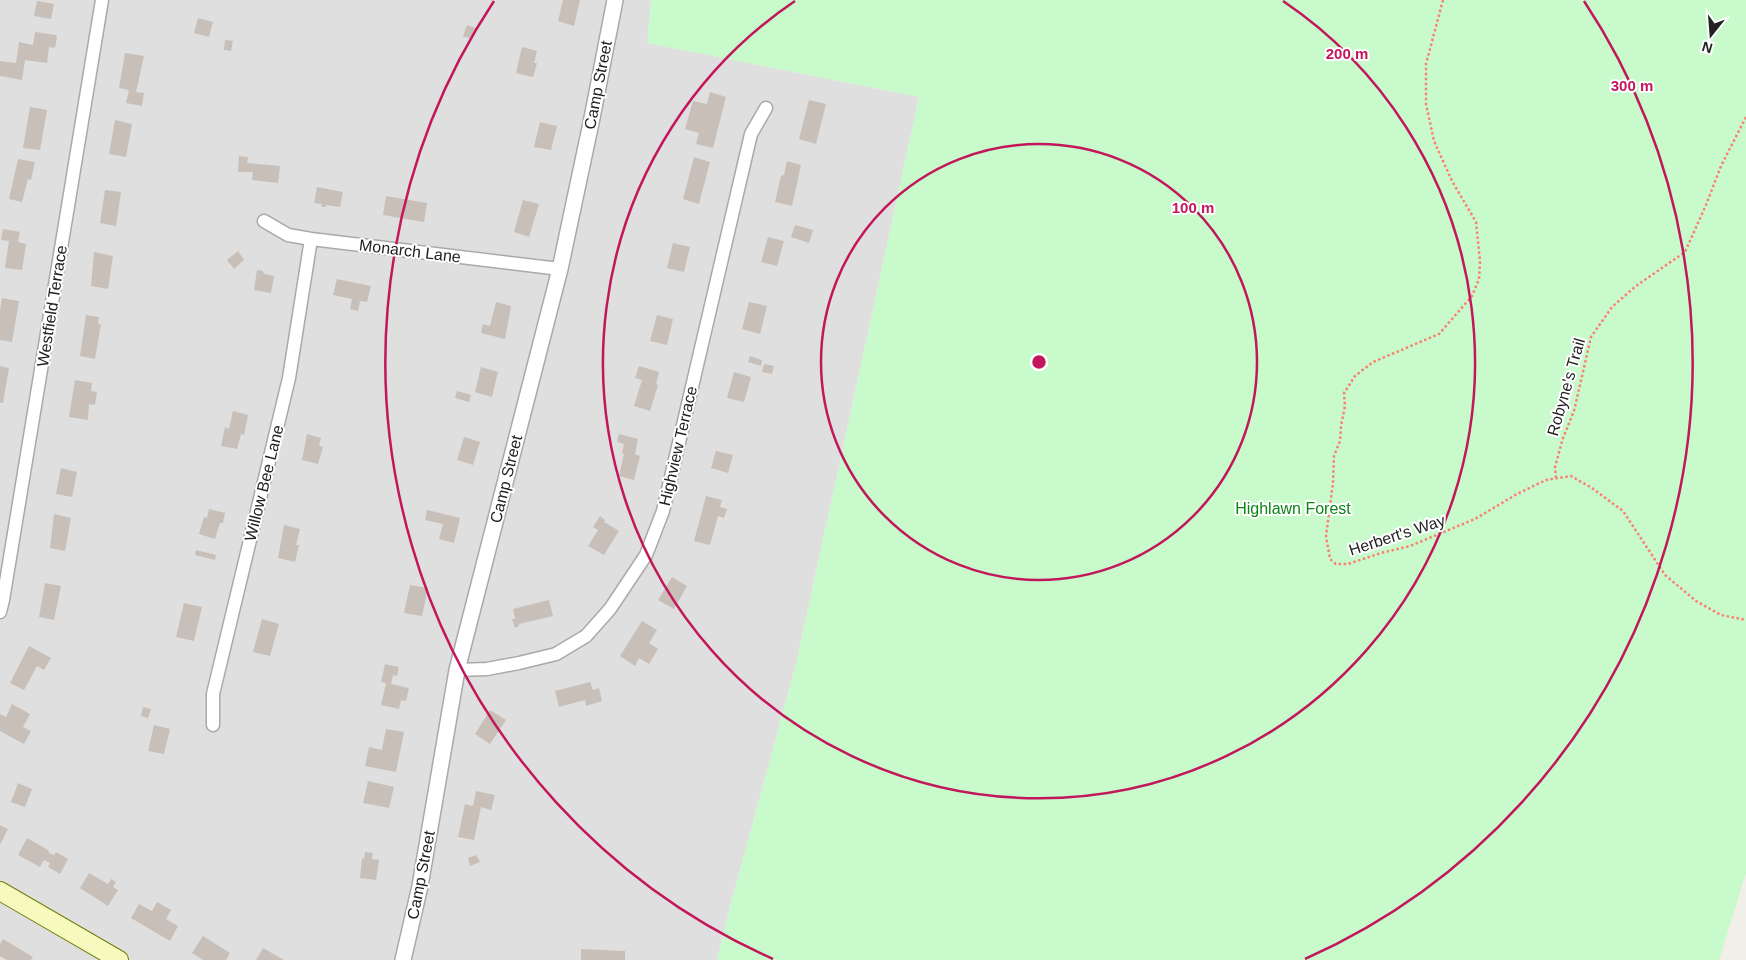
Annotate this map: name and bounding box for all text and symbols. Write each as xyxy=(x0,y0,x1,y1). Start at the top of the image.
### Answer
north arrow xyxy=(1686,10,1736,60)
text: N xyxy=(1700,38,1714,57)
street label: Camp Street xyxy=(581,39,615,131)
text: 200 m xyxy=(1326,45,1368,62)
text: 300 m xyxy=(1611,77,1653,94)
text: 100 m xyxy=(1172,199,1214,216)
street label: Monarch Lane xyxy=(358,236,462,266)
street label: Westfield Terrace xyxy=(34,244,70,368)
street label: Robyne's Trail xyxy=(1544,336,1588,438)
centre of rings xyxy=(1030,353,1048,371)
street label: Highview Terrace xyxy=(656,384,700,508)
street label: Willow Bee Lane xyxy=(241,423,287,543)
street label: Camp Street xyxy=(487,433,525,525)
park label: Highlawn Forest xyxy=(1235,500,1351,517)
street label: Herbert's Way xyxy=(1347,511,1447,559)
street label: Camp Street xyxy=(404,829,438,921)

